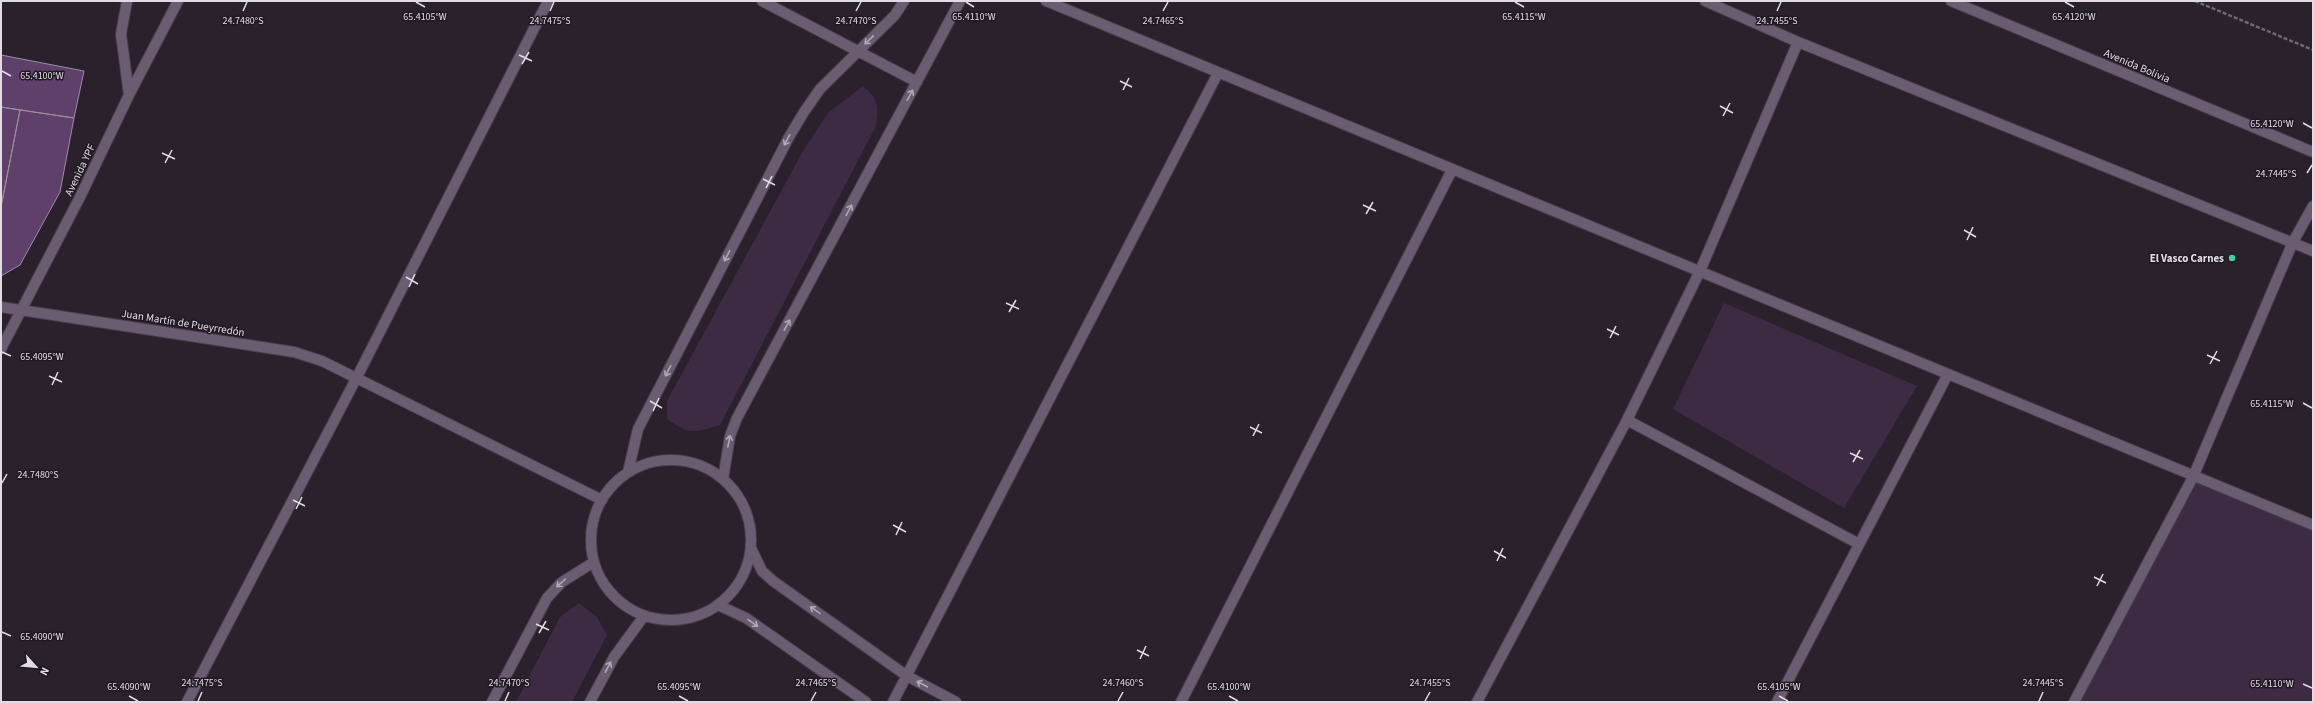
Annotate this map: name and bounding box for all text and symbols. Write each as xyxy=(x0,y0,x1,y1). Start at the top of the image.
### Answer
text: 65.4105°W xyxy=(403,10,447,24)
text: 65.4110°W xyxy=(952,10,996,24)
text: 65.4115°W xyxy=(1502,10,1546,24)
text: 65.4120°W xyxy=(2052,10,2096,24)
text: 24.7480°S xyxy=(223,14,263,28)
text: 24.7475°S xyxy=(530,14,570,28)
text: 24.7470°S xyxy=(836,14,876,28)
text: 24.7465°S xyxy=(1143,14,1183,28)
text: 24.7455°S xyxy=(1757,14,1797,28)
one-way arrow xyxy=(864,35,874,45)
street label: Avenida Bolivia xyxy=(2102,45,2172,87)
text: 65.4100°W xyxy=(20,69,64,83)
one-way arrow xyxy=(907,90,914,102)
text: 65.4120°W xyxy=(2250,117,2294,131)
one-way arrow xyxy=(783,134,791,146)
street label: Avenida YPF xyxy=(61,141,99,198)
text: 24.7445°S xyxy=(2256,167,2296,181)
one-way arrow xyxy=(845,204,853,216)
one-way arrow xyxy=(723,250,731,262)
place label: El Vasco Carnes xyxy=(2150,251,2224,266)
marker: El Vasco Carnes xyxy=(2227,253,2237,263)
street label: Juan Martín de Pueyrredón xyxy=(120,306,246,340)
one-way arrow xyxy=(784,319,791,331)
text: 65.4095°W xyxy=(20,350,64,364)
one-way arrow xyxy=(663,365,671,377)
text: 65.4115°W xyxy=(2250,397,2294,411)
one-way arrow xyxy=(726,435,734,448)
text: 24.7480°S xyxy=(18,468,58,482)
one-way arrow xyxy=(556,579,567,588)
one-way arrow xyxy=(809,606,820,615)
one-way arrow xyxy=(747,619,758,627)
text: 65.4090°W xyxy=(20,630,64,644)
north arrow xyxy=(16,647,56,687)
one-way arrow xyxy=(605,662,612,674)
text: N xyxy=(36,665,53,678)
text: 24.7475°S xyxy=(182,676,222,690)
text: 24.7470°S xyxy=(489,676,529,690)
text: 24.7465°S xyxy=(796,676,836,690)
text: 24.7460°S xyxy=(1103,676,1143,690)
text: 24.7455°S xyxy=(1410,676,1450,690)
text: 24.7445°S xyxy=(2023,676,2063,690)
text: 65.4110°W xyxy=(2250,677,2294,691)
text: 65.4090°W xyxy=(107,680,151,694)
text: 65.4095°W xyxy=(657,680,701,694)
one-way arrow xyxy=(916,680,928,687)
text: 65.4100°W xyxy=(1207,680,1251,694)
text: 65.4105°W xyxy=(1757,680,1801,694)

